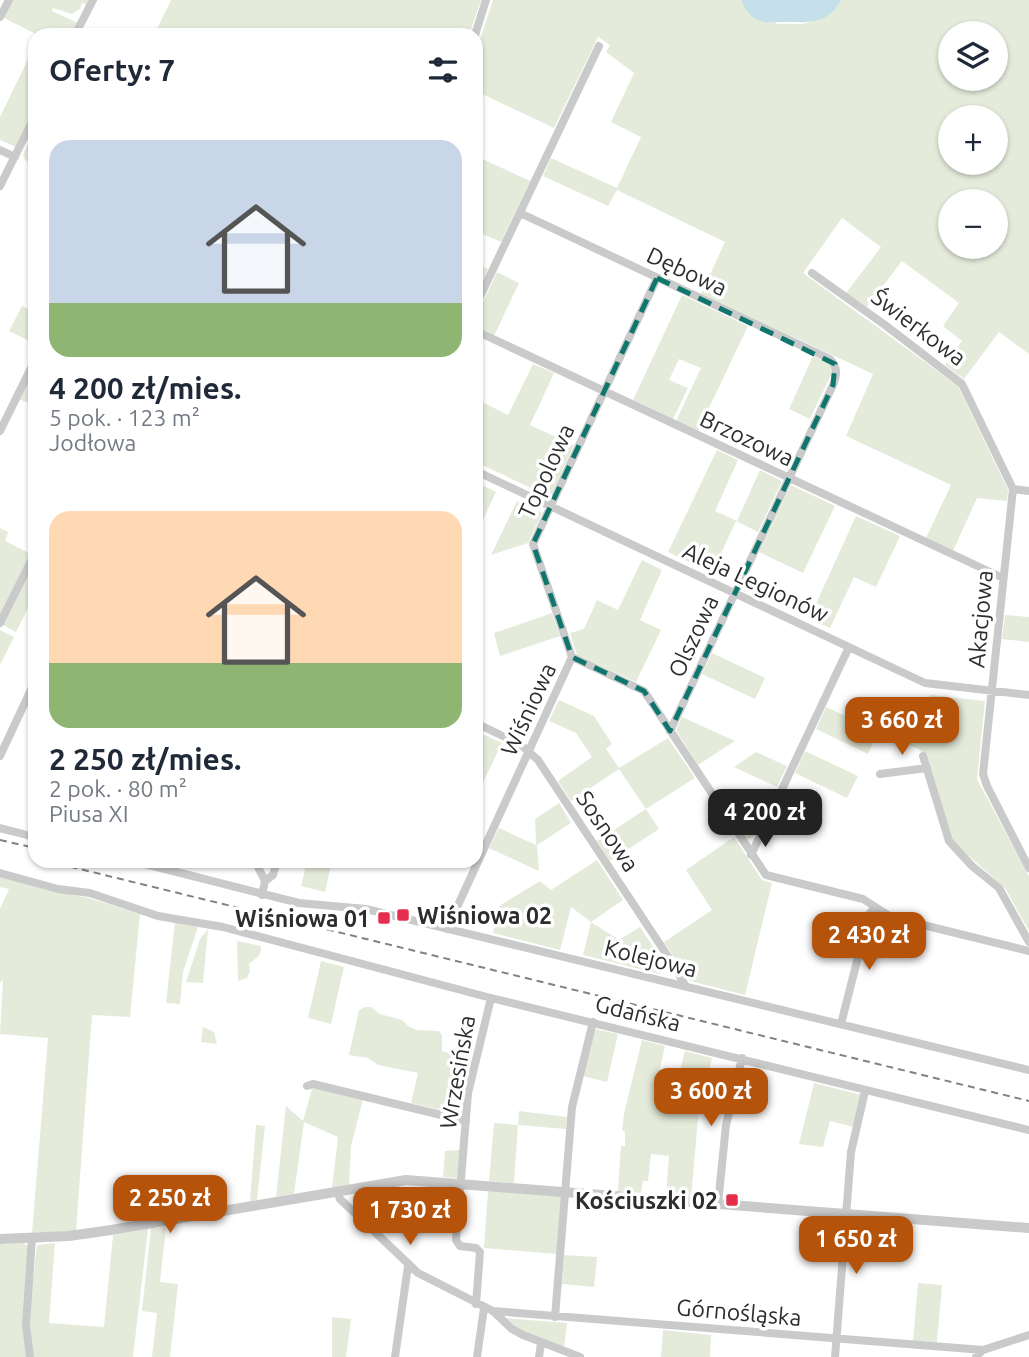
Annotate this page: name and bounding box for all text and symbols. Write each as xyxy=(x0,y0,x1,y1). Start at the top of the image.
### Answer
map controls xyxy=(938,21,1008,259)
button: layers xyxy=(938,21,1008,91)
icon: filters xyxy=(424,51,462,89)
text: Oferty: 7 xyxy=(49,53,175,87)
button: + xyxy=(938,105,1008,175)
icon: home xyxy=(193,186,319,312)
button: − xyxy=(938,189,1008,259)
street label: Dębowa xyxy=(643,242,731,300)
street label: Świerkowa xyxy=(867,283,971,370)
text: 4 200 zł/mies. xyxy=(49,371,241,405)
text: 5 pok. · 123 m² xyxy=(49,405,200,430)
street label: Brzozowa xyxy=(696,405,798,471)
street label: Topolowa xyxy=(513,420,579,522)
text: Jodłowa xyxy=(49,430,136,455)
street label: Aleja Legionów xyxy=(679,537,833,627)
icon: home xyxy=(193,557,319,683)
street label: Akacjowa xyxy=(963,569,997,669)
street label: Olszowa xyxy=(663,591,723,681)
street label: Wiśniowa xyxy=(496,659,560,759)
pin: 3 660 zł xyxy=(830,698,974,757)
text: 3 660 zł xyxy=(861,707,943,732)
text: 2 250 zł/mies. xyxy=(49,742,241,776)
text: 2 pok. · 80 m² xyxy=(49,776,187,801)
street label: Sosnowa xyxy=(572,786,644,876)
pin: 4 200 zł xyxy=(693,790,837,849)
text: 4 200 zł xyxy=(724,799,806,824)
text: Piusa XI xyxy=(49,801,129,826)
place label: Wiśniowa 02 xyxy=(417,903,552,928)
place label: Wiśniowa 01 xyxy=(235,906,370,931)
marker: Wiśniowa 02 xyxy=(395,907,411,923)
marker: Wiśniowa 01 xyxy=(376,910,392,926)
pin: 2 430 zł xyxy=(797,912,941,972)
text: 2 430 zł xyxy=(828,922,910,947)
street label: Kolejowa xyxy=(602,934,700,982)
street label: Gdańska xyxy=(593,990,683,1036)
street label: Wrzesińska xyxy=(435,1013,479,1131)
pin: 3 600 zł xyxy=(639,1068,783,1128)
text: 3 600 zł xyxy=(670,1078,752,1103)
pin: 2 250 zł xyxy=(98,1176,242,1235)
text: 2 250 zł xyxy=(129,1185,211,1210)
pin: 1 730 zł xyxy=(338,1188,482,1247)
place label: Kościuszki 02 xyxy=(575,1188,718,1213)
marker: Kościuszki 02 xyxy=(724,1192,740,1208)
text: 1 730 zł xyxy=(369,1197,451,1222)
pin: 1 650 zł xyxy=(784,1216,928,1276)
text: 1 650 zł xyxy=(815,1226,897,1251)
street label: Górnośląska xyxy=(676,1294,802,1330)

